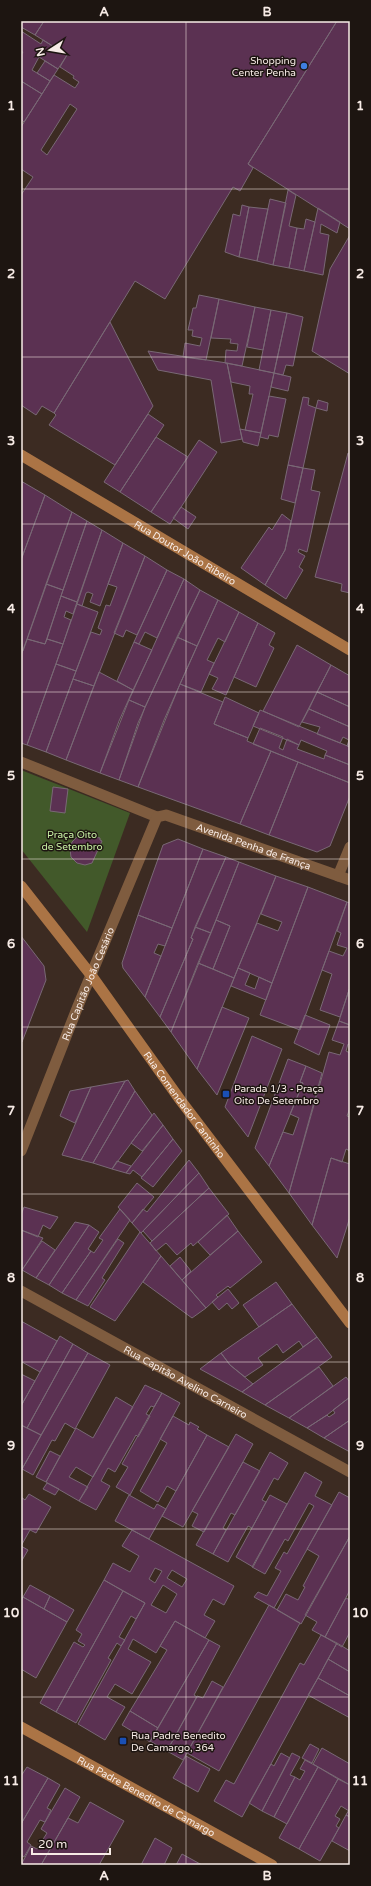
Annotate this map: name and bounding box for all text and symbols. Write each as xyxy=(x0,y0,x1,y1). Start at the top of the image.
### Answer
text: A xyxy=(99,4,109,20)
text: B xyxy=(262,4,272,20)
north arrow xyxy=(30,30,70,70)
text: N xyxy=(33,46,48,58)
place label: Shopping Center Penha xyxy=(232,55,296,79)
marker: Shopping Center Penha xyxy=(299,61,309,71)
text: 1 xyxy=(7,98,15,114)
text: 1 xyxy=(356,98,364,114)
text: 2 xyxy=(7,266,15,282)
text: 2 xyxy=(356,266,364,282)
text: 3 xyxy=(7,433,15,449)
text: 3 xyxy=(356,433,364,449)
street label: Rua Doutor João Ribeiro xyxy=(132,518,238,588)
text: 4 xyxy=(7,601,16,617)
text: 4 xyxy=(356,601,365,617)
text: 5 xyxy=(7,768,15,784)
text: 5 xyxy=(356,768,364,784)
street label: Avenida Penha de França xyxy=(195,821,312,873)
park label: Praça Oito de Setembro xyxy=(41,829,103,853)
street label: Rua Capitão João Cesário xyxy=(60,926,117,1043)
text: 6 xyxy=(7,936,15,952)
text: 6 xyxy=(356,936,364,952)
street label: Rua Comendador Cantinho xyxy=(141,1050,227,1161)
place label: Parada 1/3 - Praça Oito De Setembro xyxy=(234,1083,323,1107)
marker: Parada 1/3 - Praça Oito De Setembro xyxy=(221,1089,231,1099)
text: 7 xyxy=(7,1103,15,1119)
text: 7 xyxy=(356,1103,364,1119)
text: 8 xyxy=(7,1270,15,1286)
text: 8 xyxy=(356,1270,364,1286)
street label: Rua Capitão Avelino Carneiro xyxy=(121,1344,249,1421)
text: 9 xyxy=(7,1438,15,1454)
text: 9 xyxy=(356,1438,364,1454)
text: 10 xyxy=(3,1605,19,1621)
text: 10 xyxy=(352,1605,368,1621)
place label: Rua Padre Benedito De Camargo, 364 xyxy=(131,1730,226,1754)
marker: Rua Padre Benedito De Camargo, 364 xyxy=(118,1736,128,1746)
street label: Rua Padre Benedito de Camargo xyxy=(75,1754,217,1839)
text: 11 xyxy=(3,1773,19,1789)
text: 11 xyxy=(352,1773,368,1789)
scale bar xyxy=(32,1830,110,1856)
text: 20 m xyxy=(38,1837,67,1851)
text: A xyxy=(99,1868,109,1884)
text: B xyxy=(262,1868,272,1884)

